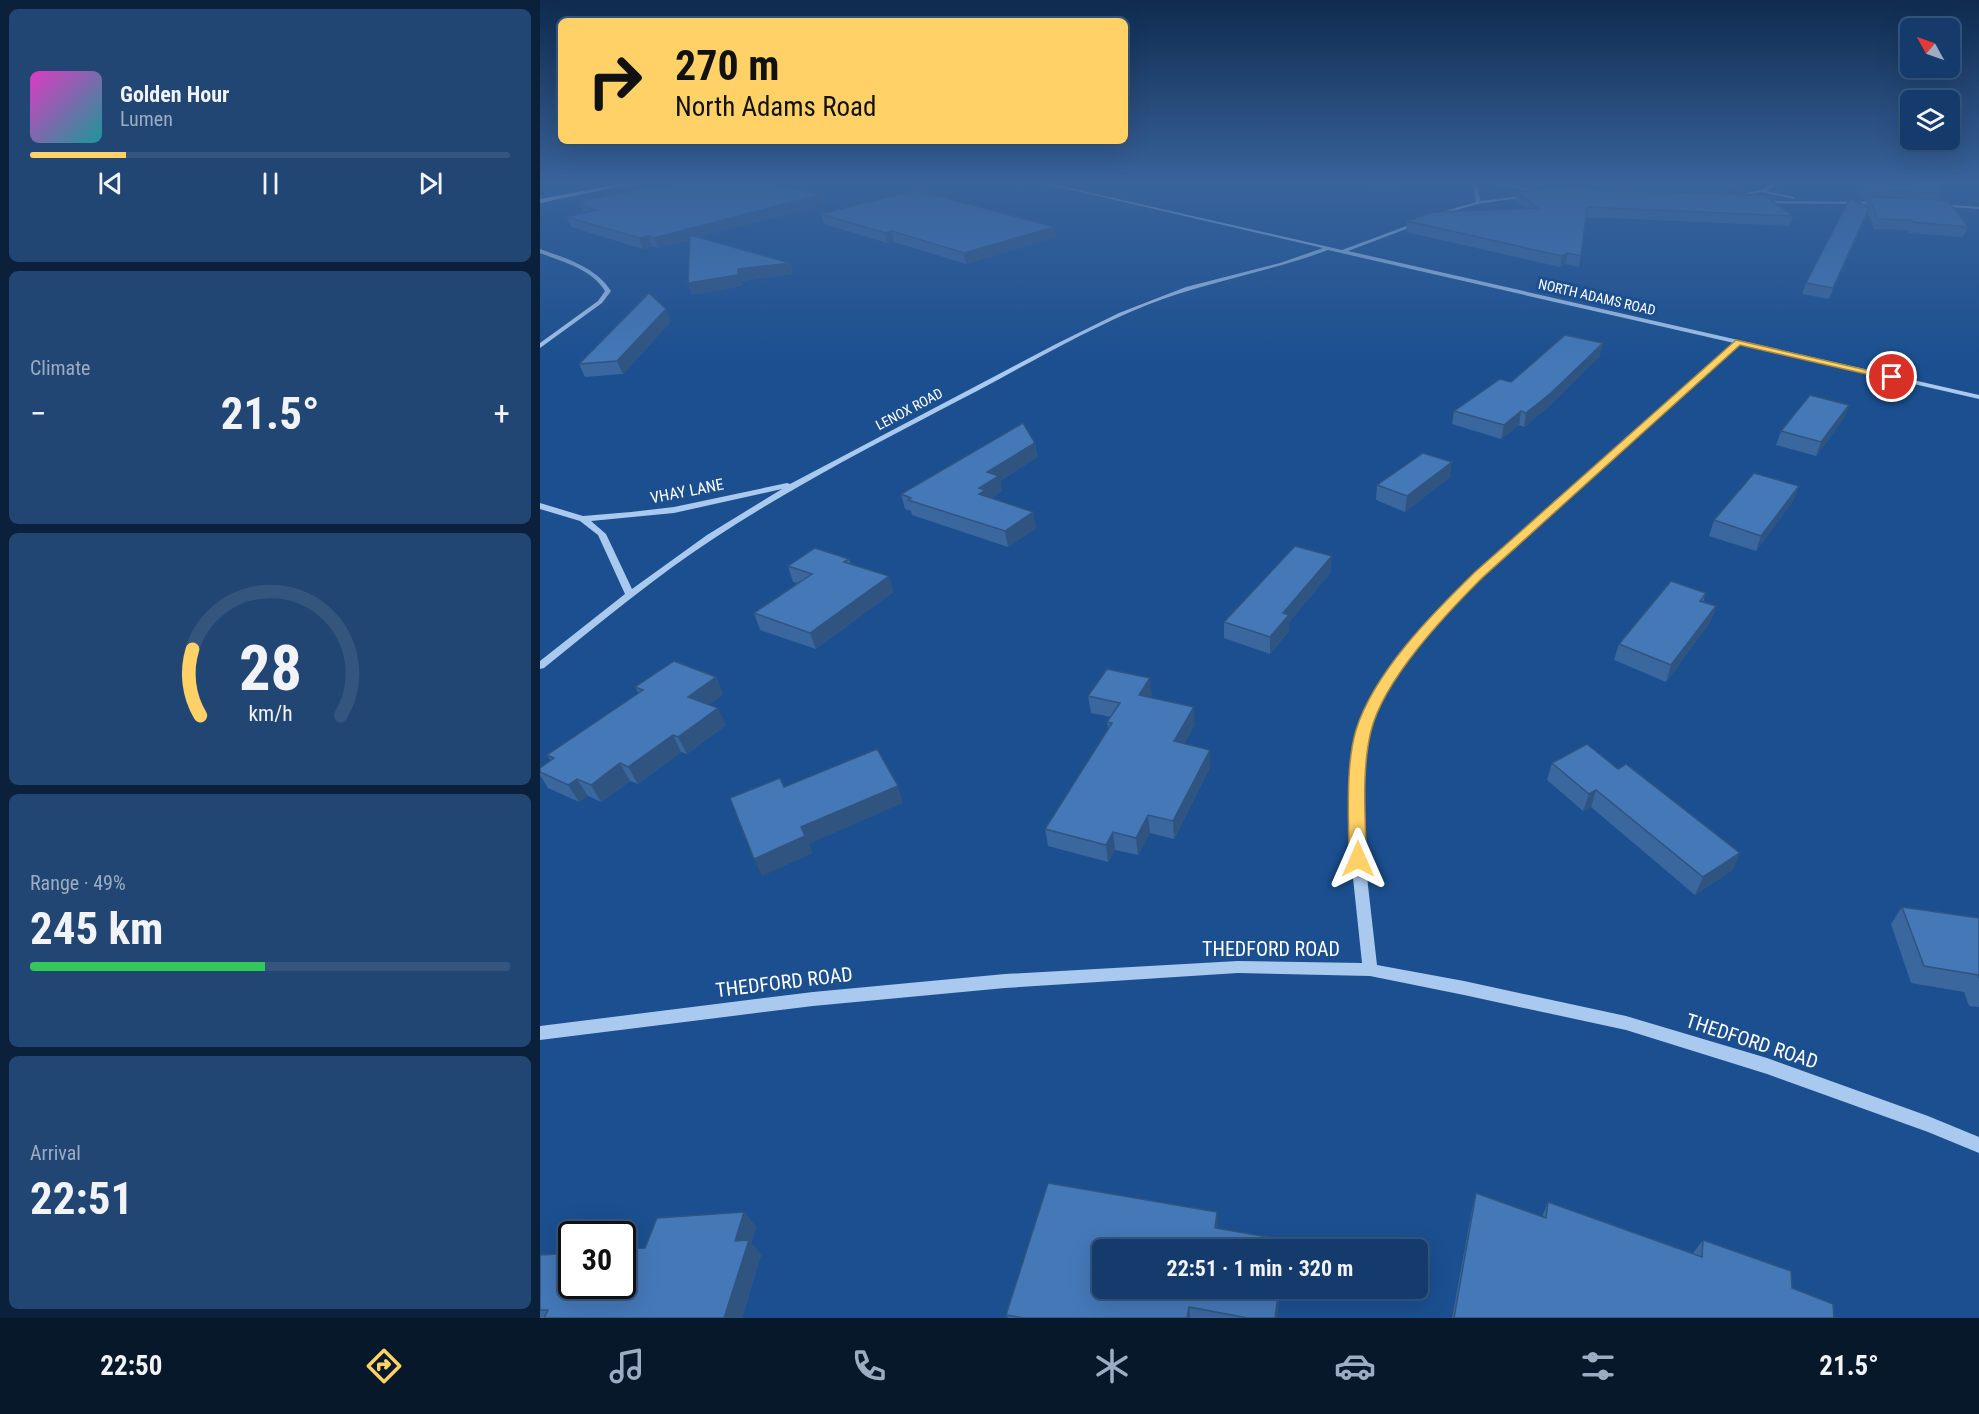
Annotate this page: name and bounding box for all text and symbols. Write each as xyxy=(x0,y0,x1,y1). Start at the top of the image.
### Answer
north arrow xyxy=(1900,18,1960,78)
map controls xyxy=(1900,18,1960,150)
text: 270 m xyxy=(675,41,780,90)
icon: right xyxy=(576,42,654,120)
text: Golden Hour xyxy=(120,82,229,107)
button: layers xyxy=(1900,90,1960,150)
text: North Adams Road xyxy=(675,91,876,123)
text: Lumen xyxy=(120,107,173,131)
icon: previous xyxy=(94,167,127,200)
icon: pause xyxy=(254,167,287,200)
icon: next xyxy=(414,167,447,200)
street label: NORTH ADAMS ROAD xyxy=(1537,276,1657,318)
pin xyxy=(1866,351,1917,402)
text: Climate xyxy=(30,356,90,380)
icon: arrive xyxy=(1875,360,1908,393)
street label: LENOX ROAD xyxy=(873,385,945,433)
text: 21.5° xyxy=(221,387,319,440)
text: − xyxy=(30,394,47,433)
text: + xyxy=(494,394,510,433)
street label: VHAY LANE xyxy=(649,475,725,507)
text: 28 xyxy=(238,632,302,705)
text: km/h xyxy=(248,701,292,726)
position arrow xyxy=(1326,827,1390,891)
text: Range · 49% xyxy=(30,871,126,895)
text: 245 km xyxy=(30,902,163,955)
street label: THEDFORD ROAD xyxy=(1202,937,1340,961)
street label: THEDFORD ROAD xyxy=(714,962,854,1002)
street label: THEDFORD ROAD xyxy=(1683,1008,1821,1074)
text: Arrival xyxy=(30,1141,81,1165)
text: 22:51 xyxy=(30,1172,133,1225)
speed limit sign: 30 xyxy=(558,1221,636,1299)
text: 22:51 · 1 min · 320 m xyxy=(1167,1256,1353,1281)
icon: directions xyxy=(363,1345,405,1387)
icon: music xyxy=(606,1345,648,1387)
icon: phone xyxy=(848,1345,890,1387)
icon: climate xyxy=(1091,1345,1133,1387)
icon: car xyxy=(1334,1345,1376,1387)
icon: filters xyxy=(1577,1345,1619,1387)
text: 22:50 xyxy=(100,1350,162,1382)
text: 21.5° xyxy=(1819,1350,1879,1382)

